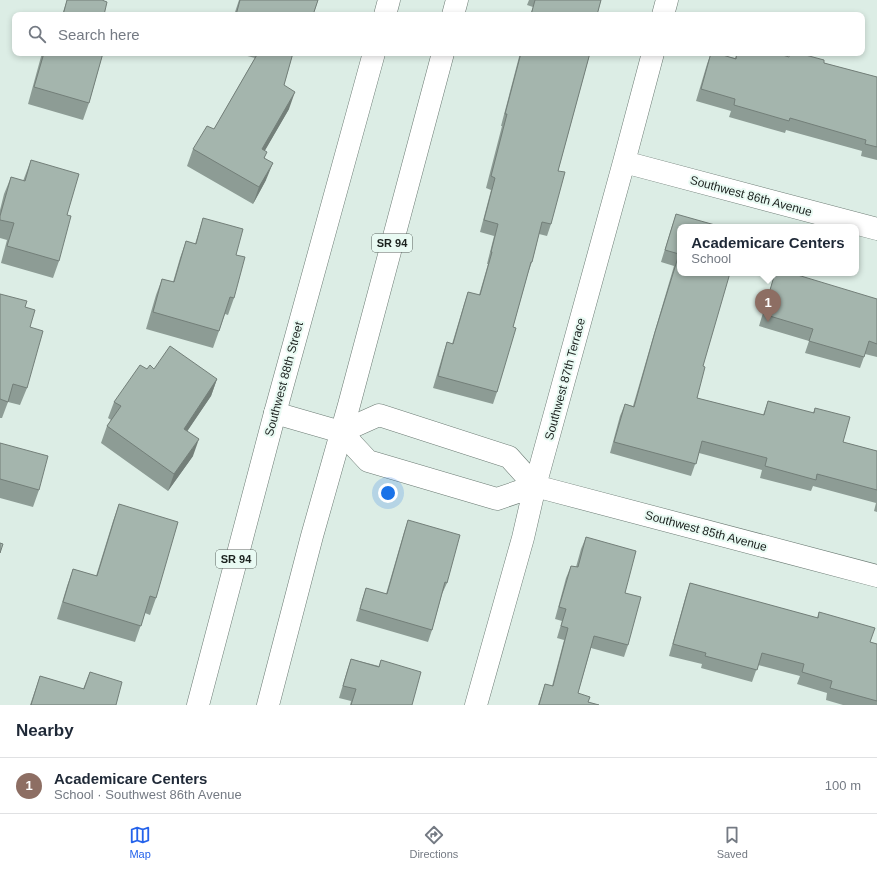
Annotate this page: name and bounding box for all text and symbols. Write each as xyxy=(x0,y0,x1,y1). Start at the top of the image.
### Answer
search box xyxy=(12,12,865,56)
icon: search xyxy=(26,23,48,45)
text: Search here xyxy=(58,26,140,43)
street label: Southwest 86th Avenue xyxy=(688,173,814,219)
popup xyxy=(677,224,859,276)
road number: SR 94 xyxy=(372,234,412,252)
text: Academicare Centers xyxy=(691,234,845,251)
text: School xyxy=(691,251,731,266)
pin: 1 xyxy=(755,289,781,322)
street label: Southwest 87th Terrace xyxy=(542,316,588,442)
street label: Southwest 88th Street xyxy=(262,320,306,438)
your location xyxy=(378,483,398,503)
street label: Southwest 85th Avenue xyxy=(643,508,769,554)
road number: SR 94 xyxy=(216,550,256,568)
text: Nearby xyxy=(16,721,74,740)
text: Academicare Centers xyxy=(54,770,207,787)
text: 1 xyxy=(25,778,33,793)
text: 100 m xyxy=(825,778,861,793)
text: School · Southwest 86th Avenue xyxy=(54,787,242,802)
tab: Map xyxy=(129,824,151,860)
tab: Directions xyxy=(409,824,458,860)
tab: Saved xyxy=(717,824,748,860)

